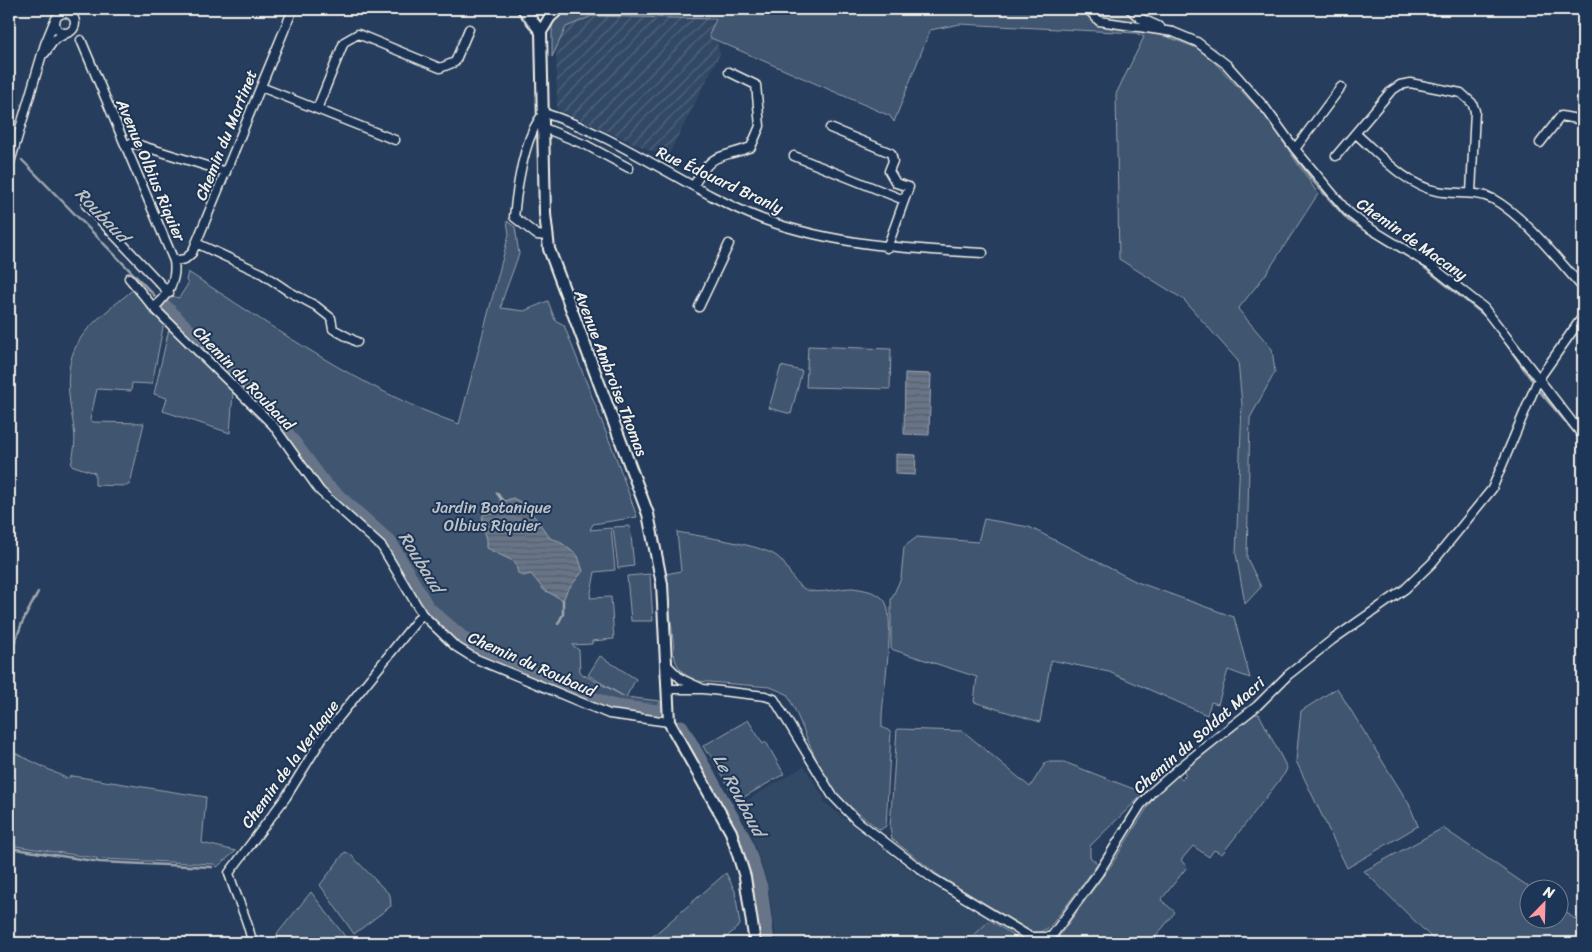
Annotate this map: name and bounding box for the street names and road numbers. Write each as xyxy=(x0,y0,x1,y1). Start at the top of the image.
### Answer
street label: Chemin du Martinet xyxy=(186,65,266,205)
street label: Avenue Olbius Riquier xyxy=(107,93,195,247)
street label: Rue Édouard Branly xyxy=(651,138,789,223)
street label: Chemin de Macany xyxy=(1350,190,1474,289)
street label: Avenue Ambroise Thomas xyxy=(565,284,656,461)
street label: Chemin du Roubaud xyxy=(186,319,303,439)
street label: Chemin du Roubaud xyxy=(463,623,602,706)
street label: Chemin du Soldat Macri xyxy=(1126,669,1272,801)
street label: Chemin de la Verlaque xyxy=(233,693,347,835)

